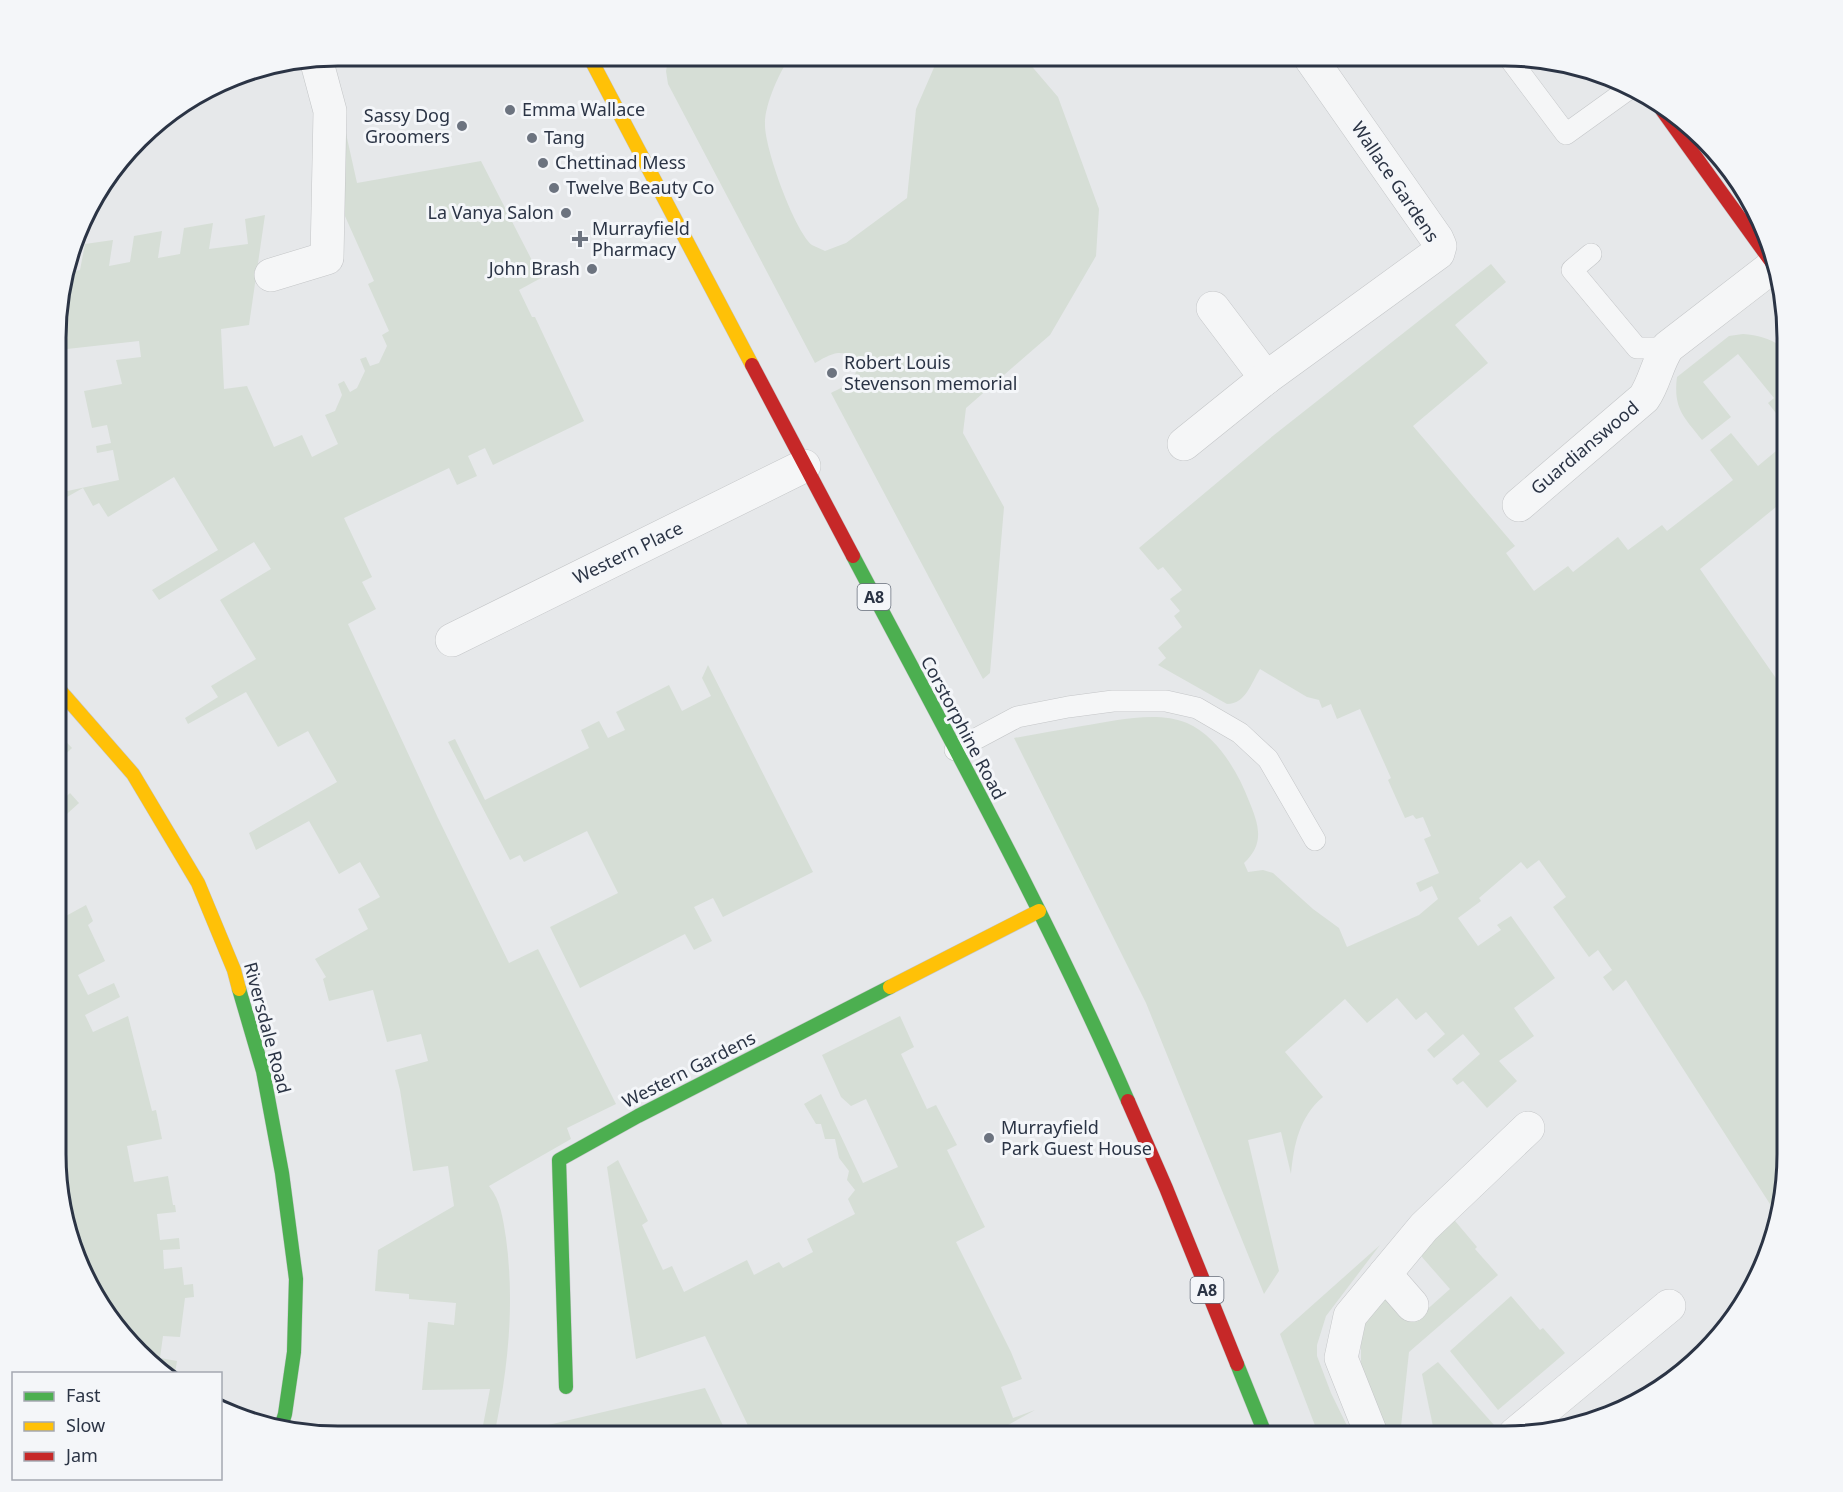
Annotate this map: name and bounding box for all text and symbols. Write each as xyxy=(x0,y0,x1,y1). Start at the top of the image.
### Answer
place label: Emma Wallace xyxy=(522,97,645,121)
place label: Sassy Dog Groomers xyxy=(364,103,450,148)
marker: Emma Wallace xyxy=(503,103,517,117)
street label: Wallace Gardens xyxy=(1347,116,1445,246)
marker: Sassy Dog Groomers xyxy=(455,119,469,133)
place label: Tang xyxy=(544,125,585,149)
marker: Tang xyxy=(525,131,539,145)
place label: Chettinad Mess xyxy=(555,150,686,174)
marker: Chettinad Mess xyxy=(536,156,550,170)
place label: Twelve Beauty Co xyxy=(566,175,714,199)
marker: Twelve Beauty Co xyxy=(547,181,561,195)
place label: La Vanya Salon xyxy=(428,200,554,224)
marker: La Vanya Salon xyxy=(559,206,573,220)
place label: Murrayfield Pharmacy xyxy=(592,216,690,261)
marker: Murrayfield Pharmacy xyxy=(573,232,587,246)
place label: John Brash xyxy=(487,256,580,280)
marker: John Brash xyxy=(585,262,599,276)
place label: Robert Louis Stevenson memorial xyxy=(844,350,1017,395)
marker: Robert Louis Stevenson memorial xyxy=(825,366,839,380)
street label: Guardianswood xyxy=(1525,395,1643,499)
street label: Western Place xyxy=(569,515,687,589)
road number: A8 xyxy=(858,584,890,610)
street label: Corstorphine Road xyxy=(916,652,1012,803)
street label: Riversdale Road xyxy=(239,959,297,1096)
street label: Western Gardens xyxy=(618,1025,759,1113)
place label: Murrayfield Park Guest House xyxy=(1001,1115,1152,1160)
marker: Murrayfield Park Guest House xyxy=(982,1131,996,1145)
road number: A8 xyxy=(1190,1277,1224,1303)
legend xyxy=(12,1372,222,1480)
text: Fast xyxy=(66,1383,101,1407)
text: Slow xyxy=(66,1413,105,1437)
text: Jam xyxy=(64,1443,98,1467)

